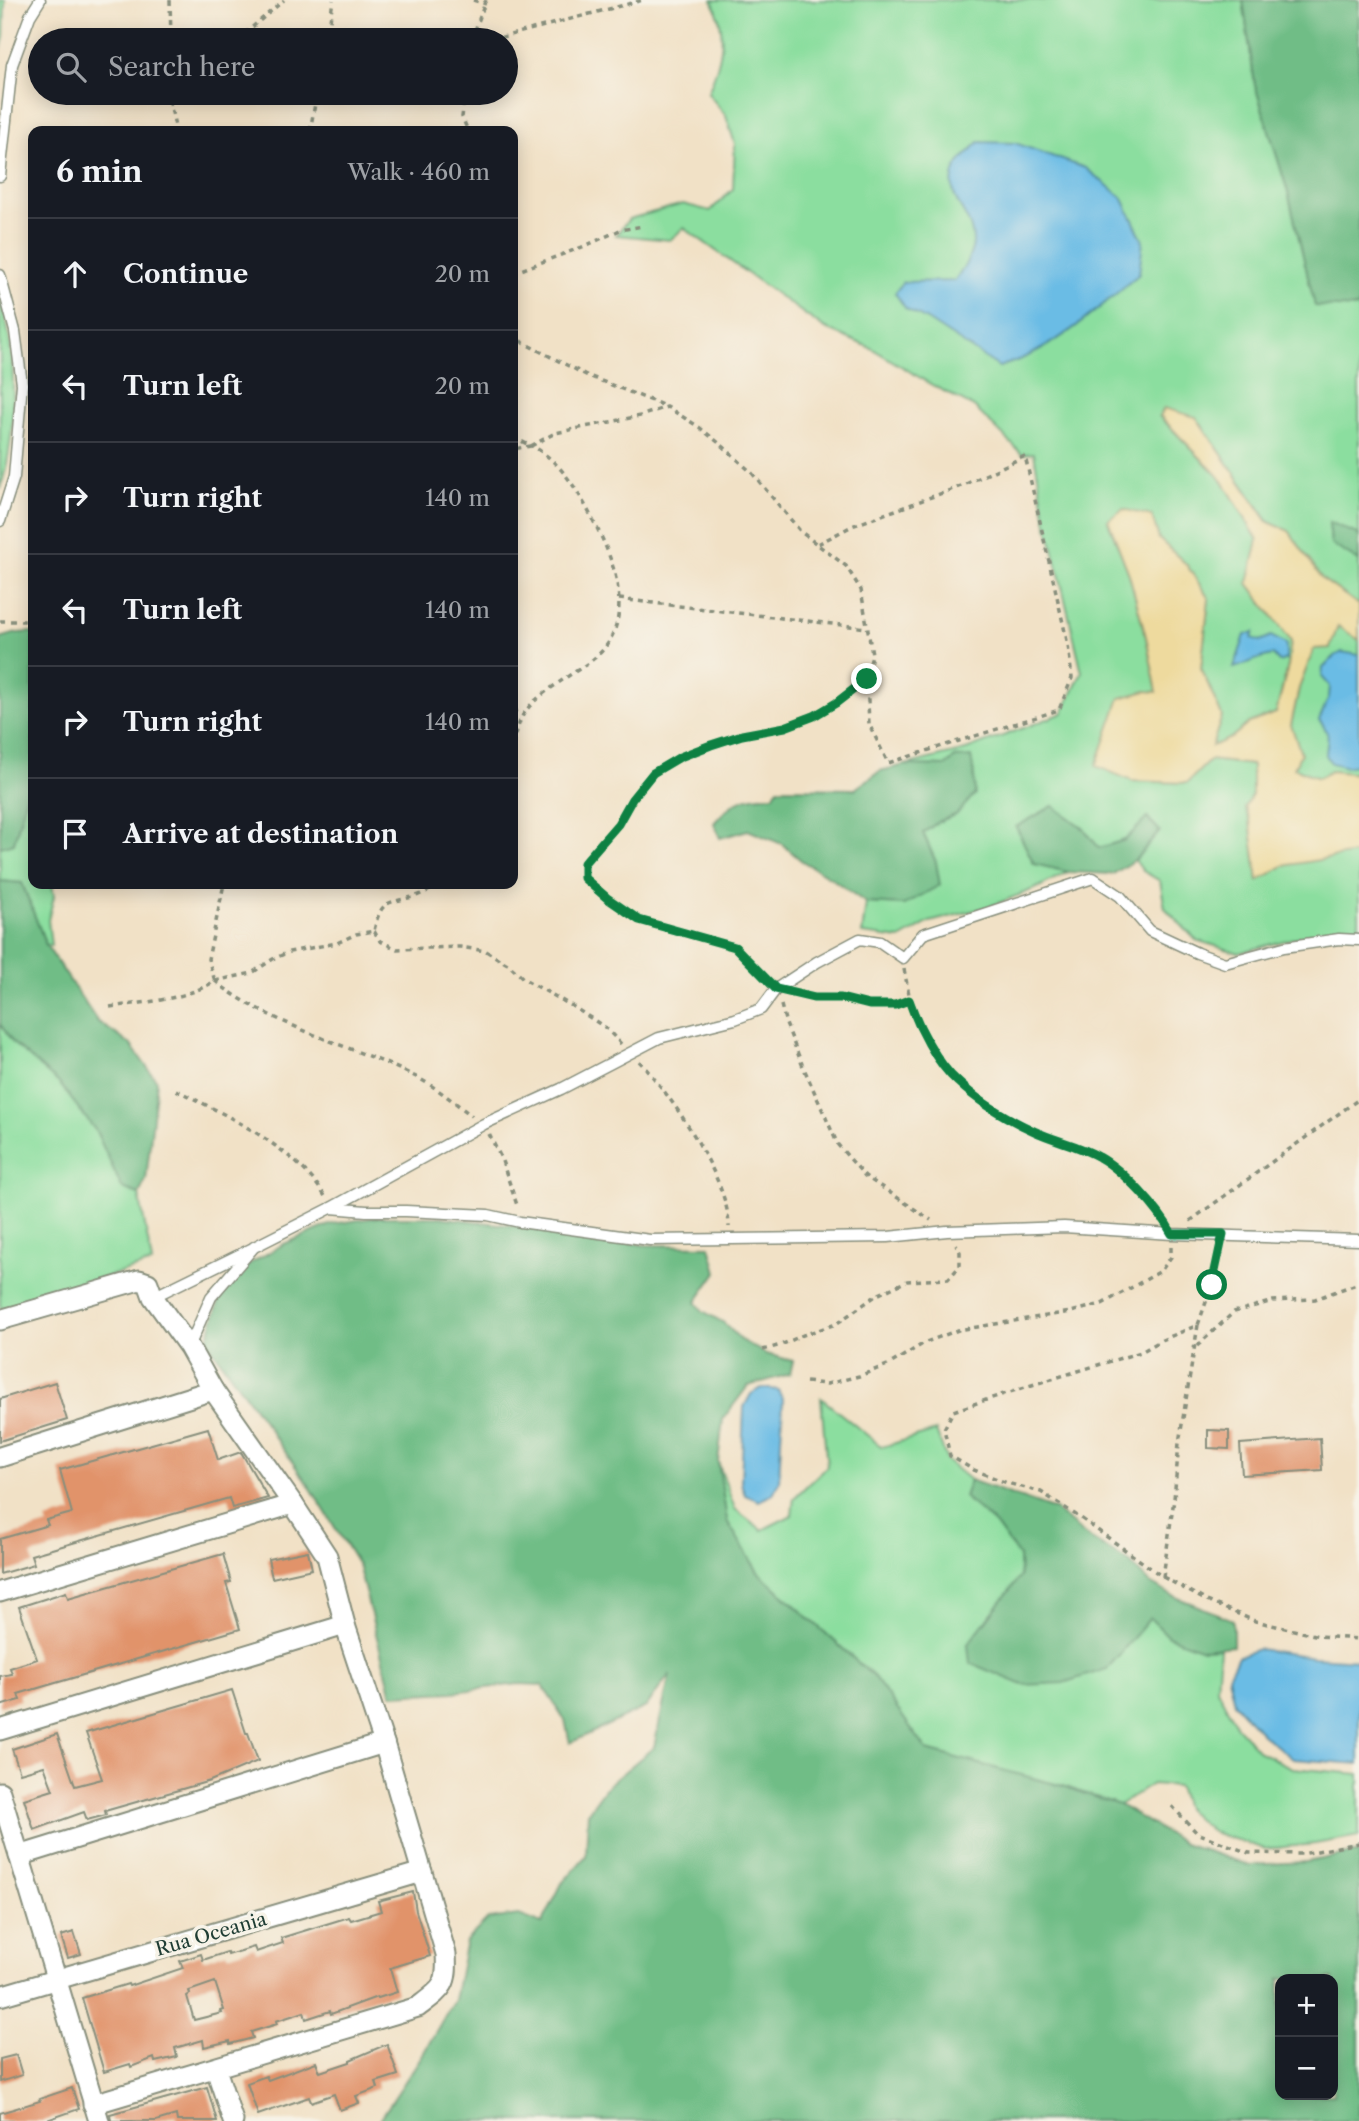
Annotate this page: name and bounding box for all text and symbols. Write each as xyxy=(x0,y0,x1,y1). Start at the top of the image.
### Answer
search box xyxy=(28,28,518,105)
icon: search xyxy=(52,48,90,86)
text: Search here xyxy=(108,51,255,83)
text: 6 min xyxy=(56,153,143,190)
text: Walk · 460 m xyxy=(347,158,490,186)
icon: ahead xyxy=(56,255,94,293)
text: Continue xyxy=(123,258,248,290)
text: 20 m xyxy=(435,260,490,288)
icon: left xyxy=(56,367,94,405)
text: Turn left xyxy=(123,370,242,402)
text: 20 m xyxy=(435,372,490,400)
icon: right xyxy=(56,479,94,517)
text: Turn right xyxy=(123,482,262,514)
text: 140 m xyxy=(425,484,490,512)
icon: left xyxy=(56,591,94,629)
text: Turn left xyxy=(123,594,242,626)
text: 140 m xyxy=(425,596,490,624)
route end xyxy=(851,663,882,694)
icon: right xyxy=(56,703,94,741)
text: Turn right xyxy=(123,706,262,738)
text: 140 m xyxy=(425,708,490,736)
icon: arrive xyxy=(56,815,94,853)
text: Arrive at destination xyxy=(123,818,398,850)
route start xyxy=(1196,1269,1227,1300)
street label: Rua Oceania xyxy=(153,1907,269,1961)
map controls xyxy=(1275,1974,1338,2100)
button: + xyxy=(1275,1974,1338,2037)
button: − xyxy=(1275,2037,1338,2100)

